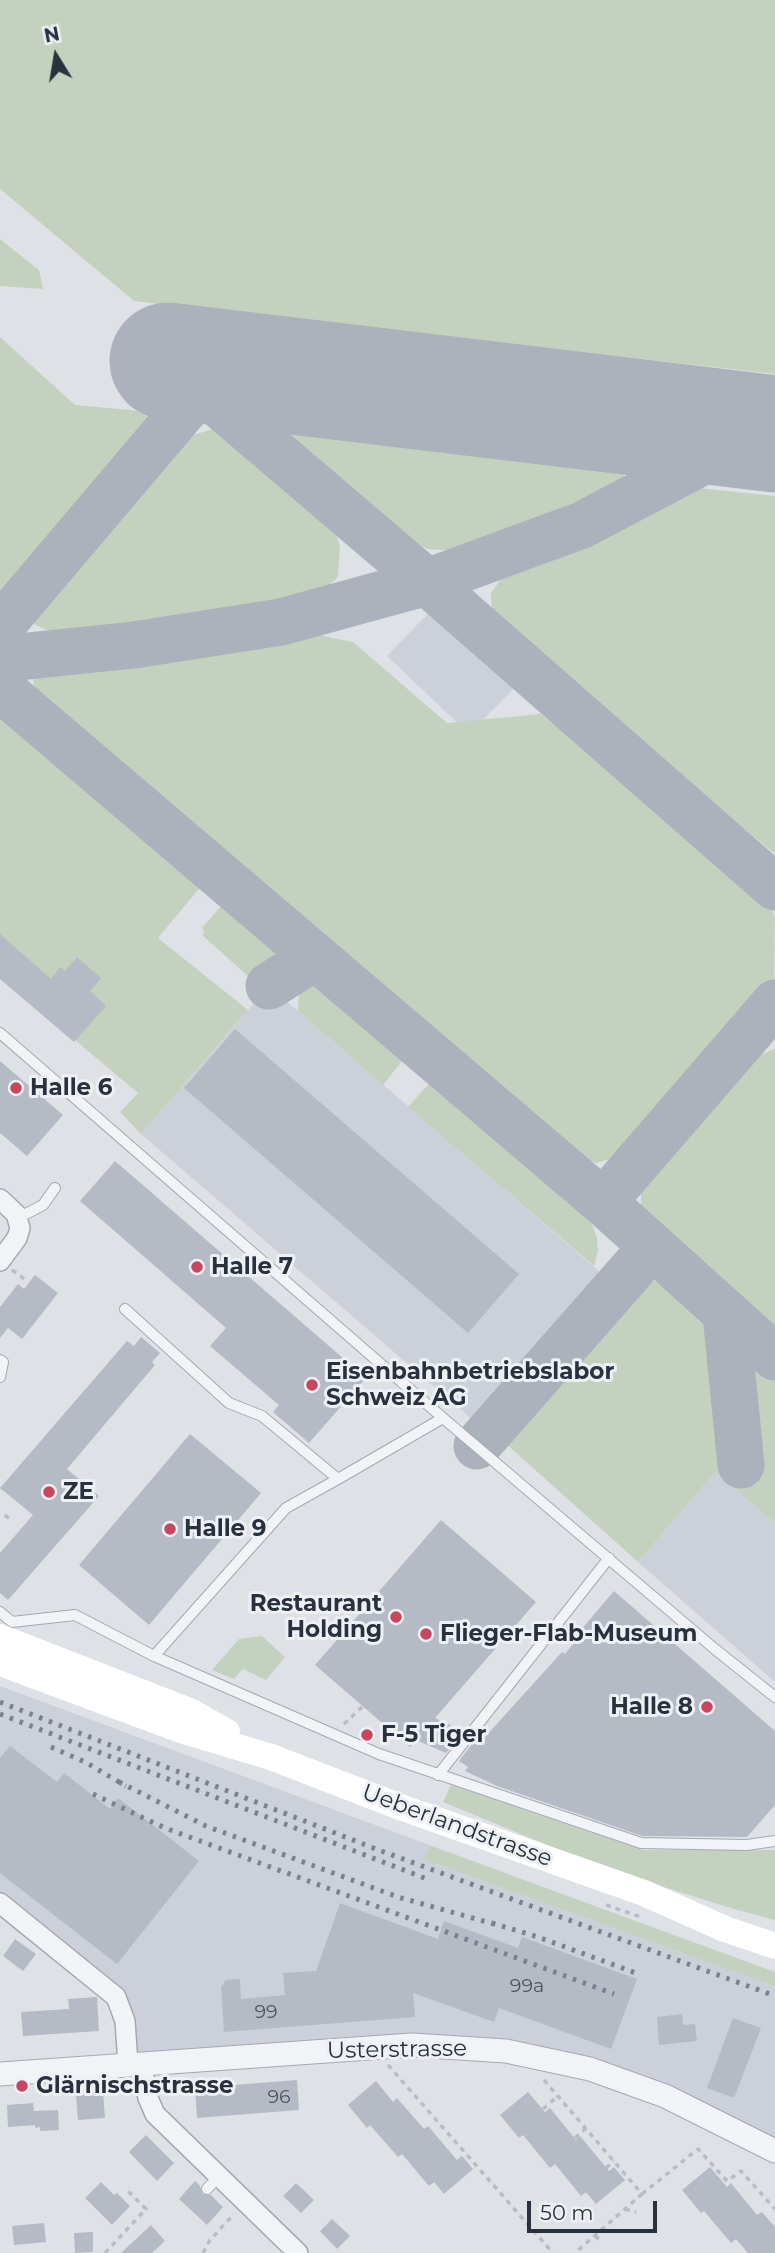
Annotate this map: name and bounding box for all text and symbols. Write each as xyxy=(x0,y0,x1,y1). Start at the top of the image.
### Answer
north arrow xyxy=(21,21,91,91)
text: N xyxy=(42,22,62,48)
place label: Halle 6 xyxy=(30,1074,112,1102)
marker: Halle 6 xyxy=(8,1080,24,1096)
place label: Halle 7 xyxy=(211,1253,293,1281)
marker: Halle 7 xyxy=(189,1259,205,1275)
place label: Eisenbahnbetriebslabor Schweiz AG xyxy=(326,1358,614,1412)
marker: Eisenbahnbetriebslabor Schweiz AG xyxy=(304,1377,320,1393)
place label: ZE xyxy=(63,1478,94,1506)
marker: ZE xyxy=(41,1484,57,1500)
place label: Halle 9 xyxy=(184,1515,266,1543)
marker: Halle 9 xyxy=(162,1521,178,1537)
place label: Restaurant Holding xyxy=(250,1590,382,1644)
marker: Restaurant Holding xyxy=(388,1609,404,1625)
place label: Flieger-Flab-Museum xyxy=(440,1620,697,1648)
marker: Flieger-Flab-Museum xyxy=(418,1626,434,1642)
place label: Halle 8 xyxy=(610,1693,693,1721)
marker: Halle 8 xyxy=(699,1699,715,1715)
place label: F-5 Tiger xyxy=(381,1721,486,1749)
marker: F-5 Tiger xyxy=(359,1727,375,1743)
street label: Ueberlandstrasse xyxy=(358,1779,556,1873)
house number: 99a xyxy=(510,1975,544,1997)
house number: 99 xyxy=(254,2001,278,2023)
street label: Usterstrasse xyxy=(327,2035,467,2065)
place label: Glärnischstrasse xyxy=(36,2072,233,2100)
marker: Glärnischstrasse xyxy=(14,2078,30,2094)
house number: 96 xyxy=(267,2086,291,2108)
scale bar xyxy=(530,2186,660,2230)
text: 50 m xyxy=(540,2200,594,2225)

